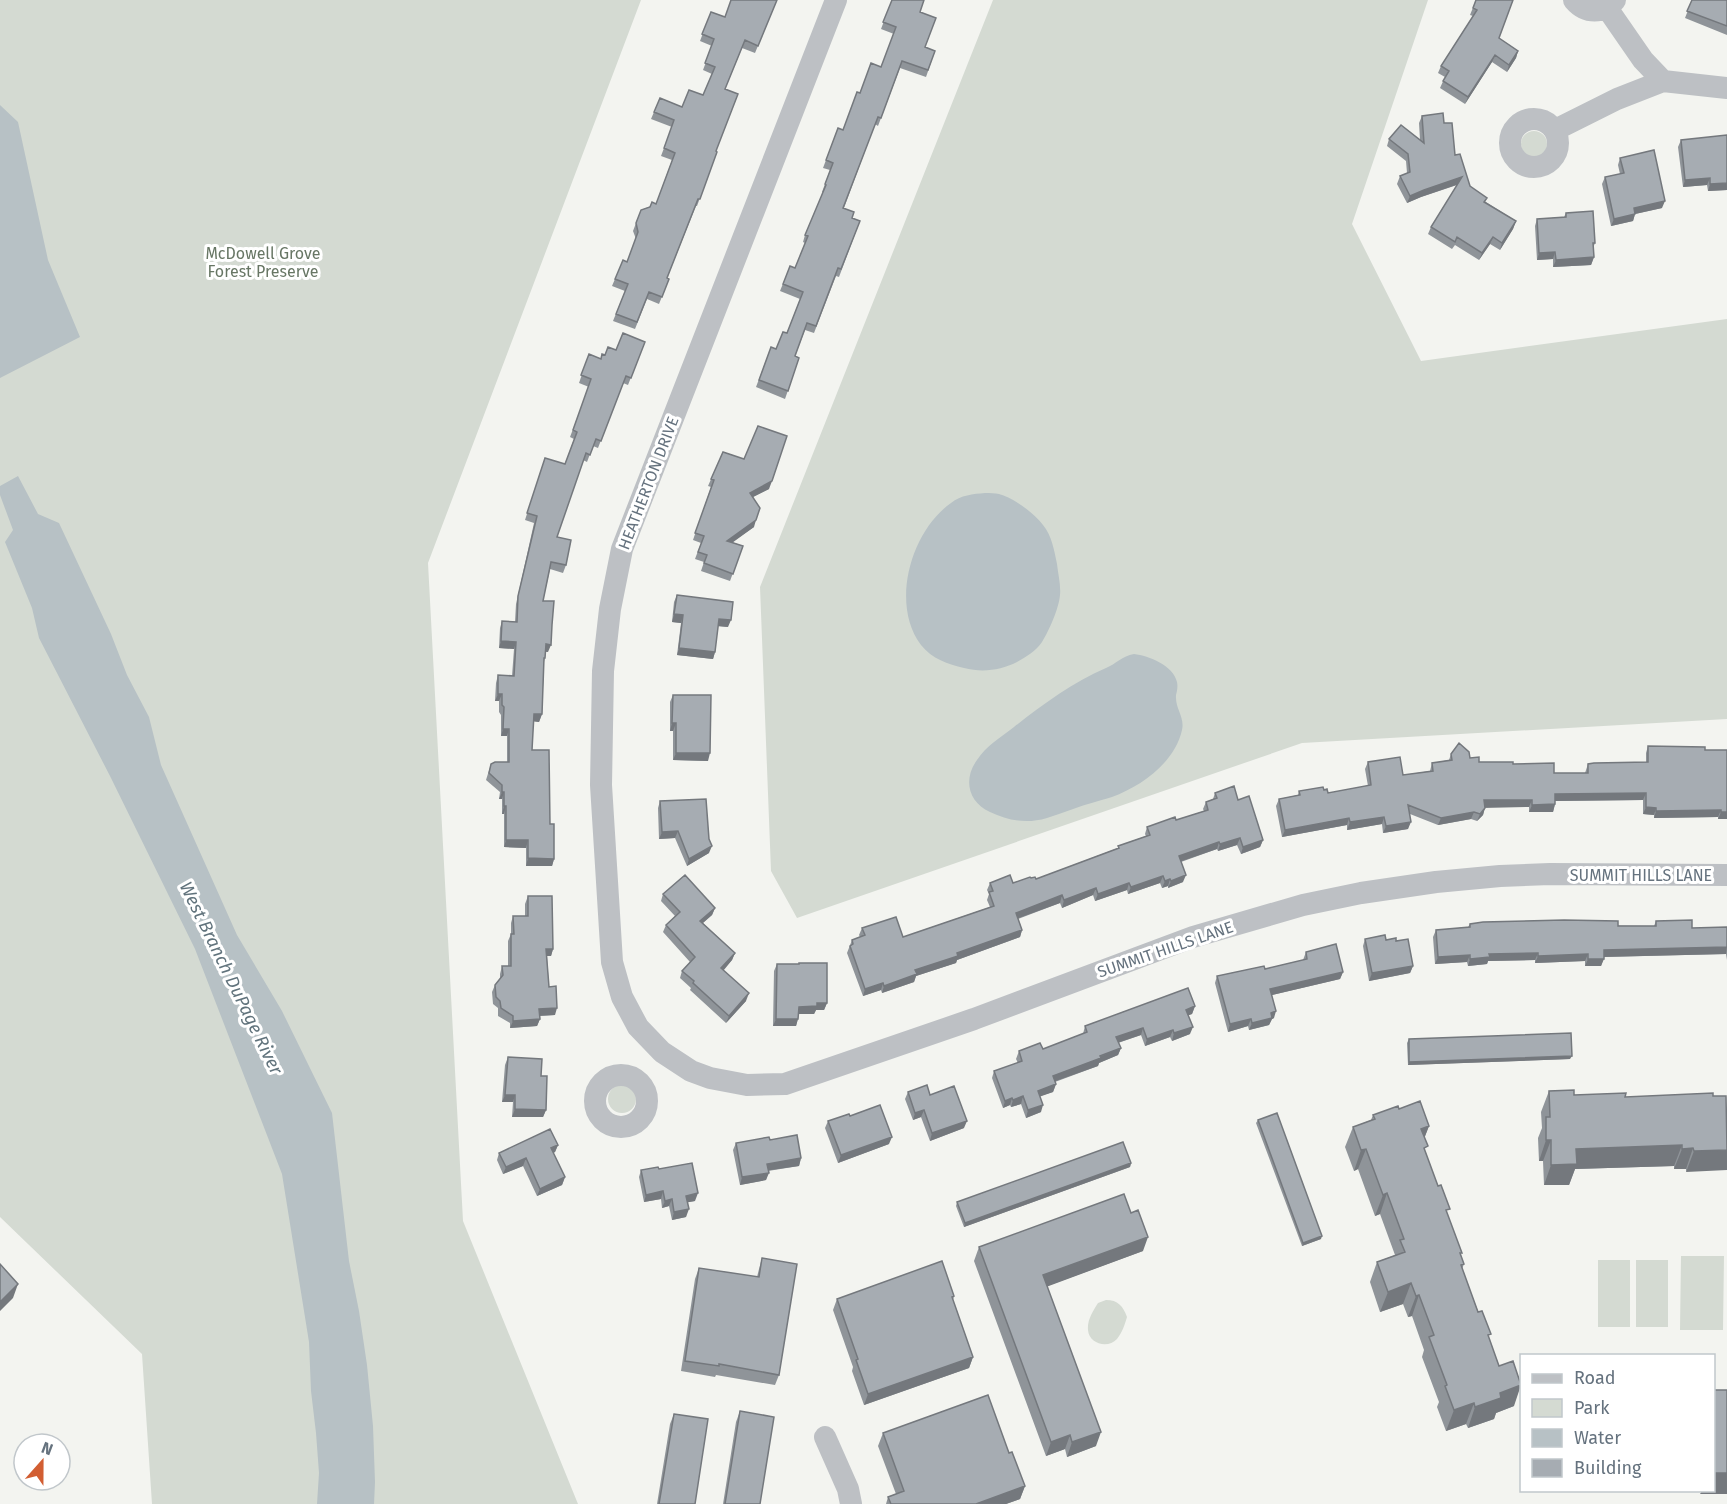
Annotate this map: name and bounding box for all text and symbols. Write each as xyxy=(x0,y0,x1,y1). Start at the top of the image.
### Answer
park label: McDowell Grove Forest Preserve xyxy=(205,244,321,281)
street label: HEATHERTON DRIVE xyxy=(614,414,683,552)
street label: SUMMIT HILLS LANE xyxy=(1570,866,1712,885)
water label: West Branch DuPage River xyxy=(175,878,288,1079)
street label: SUMMIT HILLS LANE xyxy=(1095,917,1236,982)
legend xyxy=(1520,1354,1715,1492)
text: Road xyxy=(1574,1367,1616,1389)
text: Park xyxy=(1574,1397,1610,1419)
text: Water xyxy=(1574,1427,1621,1449)
north arrow xyxy=(12,1432,72,1492)
text: N xyxy=(39,1438,56,1459)
text: Building xyxy=(1574,1457,1642,1479)

